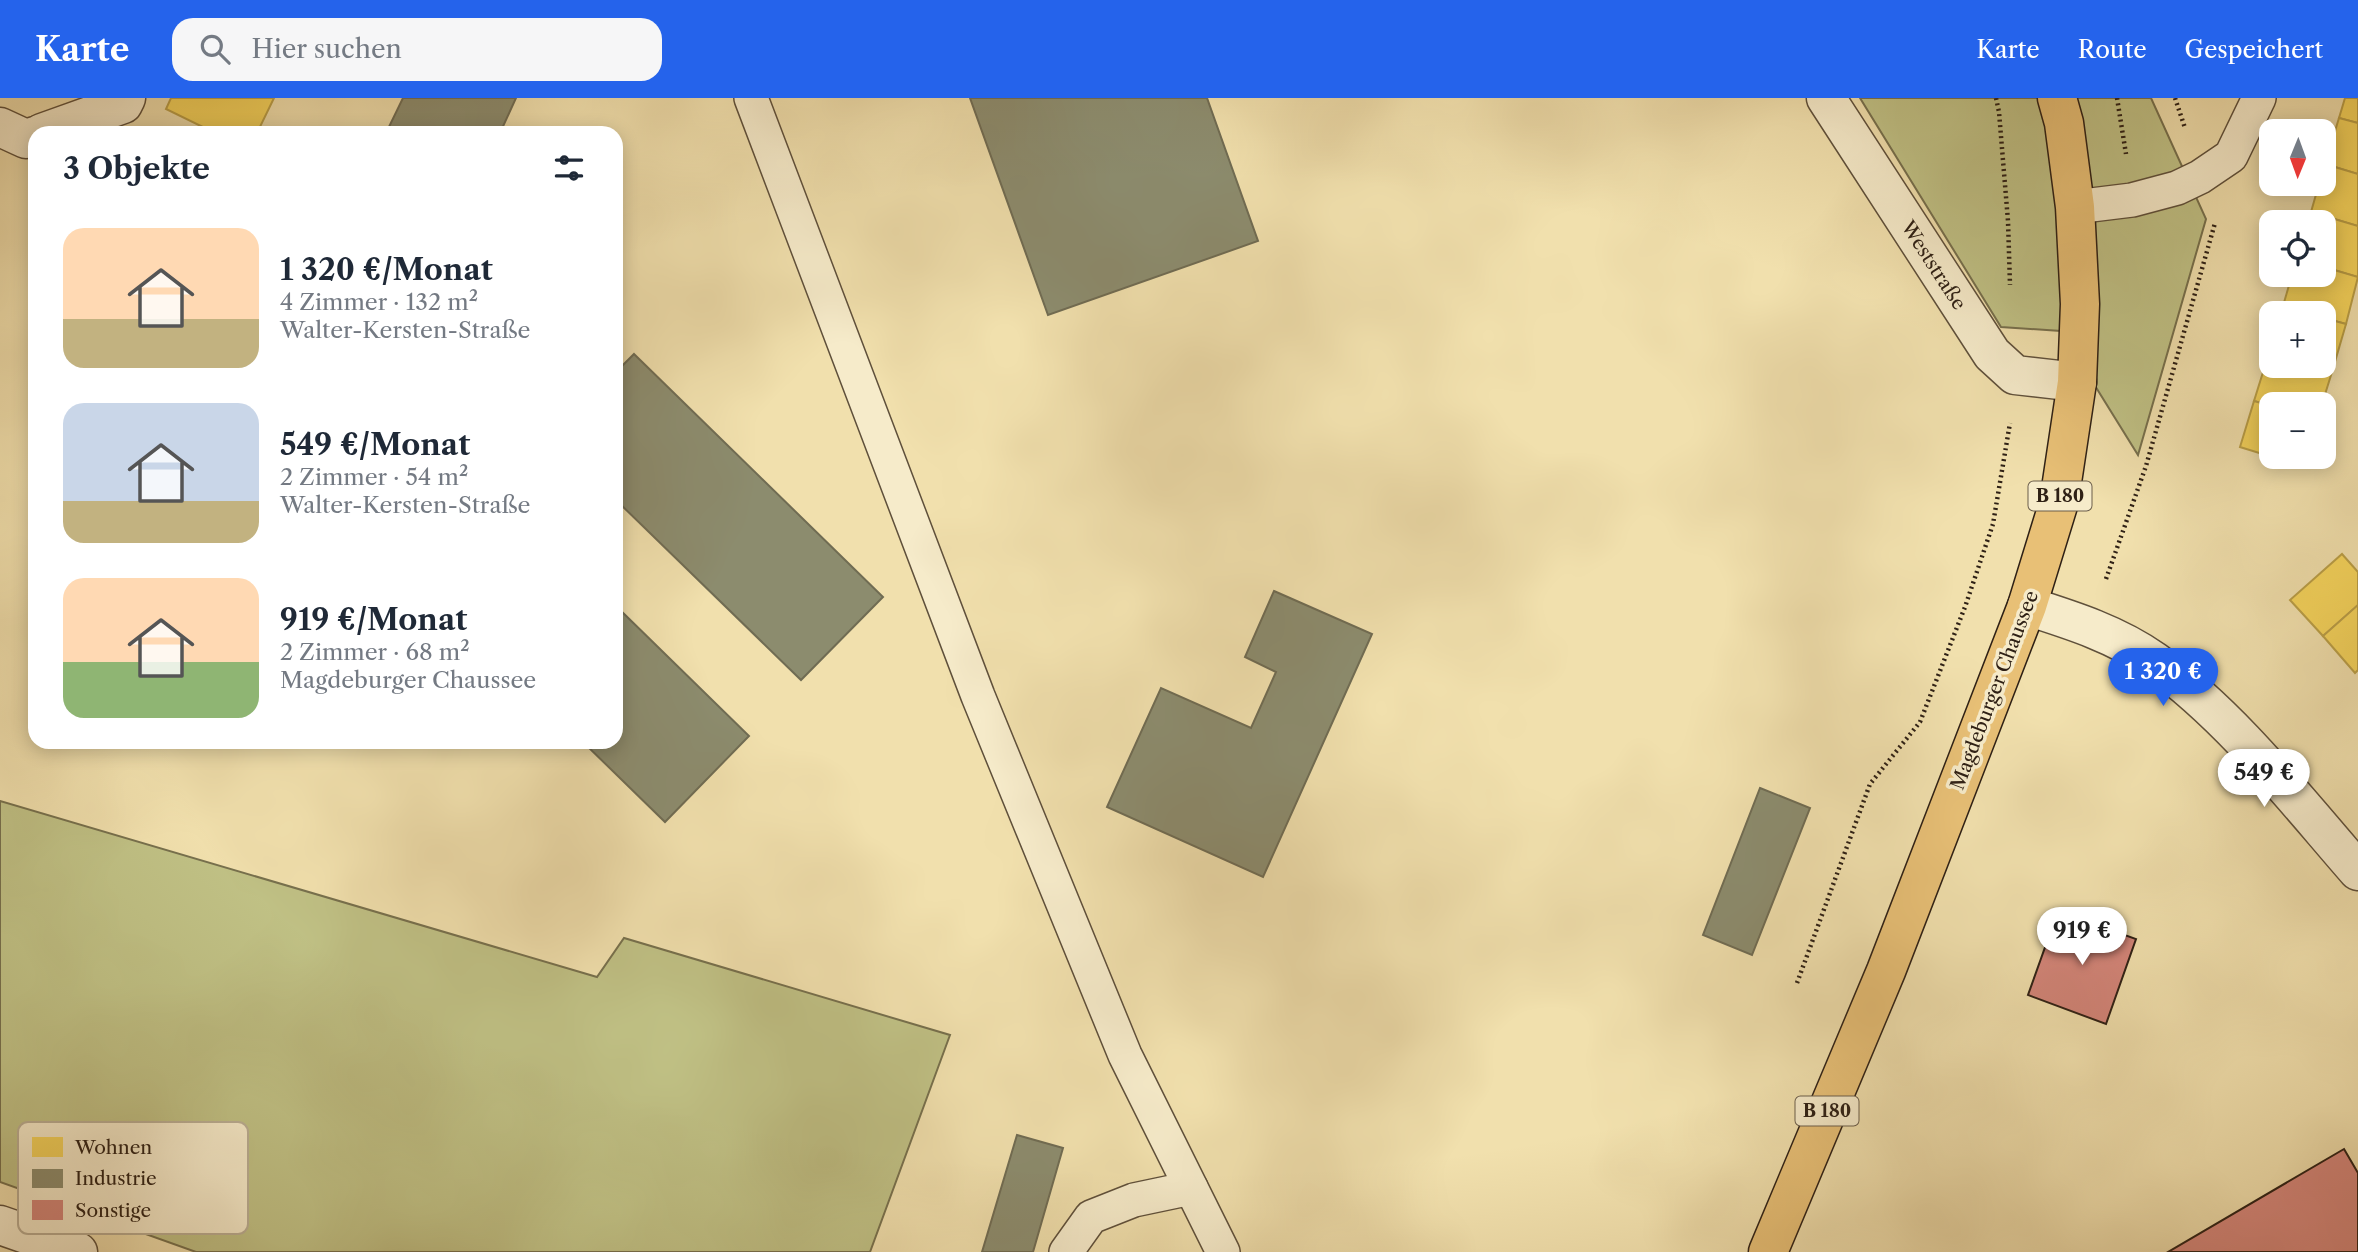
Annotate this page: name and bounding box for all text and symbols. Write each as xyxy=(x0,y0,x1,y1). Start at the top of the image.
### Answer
search box xyxy=(172,18,662,81)
text: Karte xyxy=(35,29,130,70)
icon: search xyxy=(196,30,234,68)
text: Hier suchen xyxy=(252,33,402,65)
text: Karte xyxy=(1976,35,2040,64)
text: Route xyxy=(2078,35,2147,64)
text: Gespeichert xyxy=(2185,35,2323,64)
north arrow xyxy=(2259,119,2336,196)
map controls xyxy=(2259,119,2336,469)
icon: filters xyxy=(550,149,588,187)
text: 3 Objekte xyxy=(63,150,210,187)
button: locate xyxy=(2259,210,2336,287)
street label: Weststraße xyxy=(1896,216,1971,314)
text: 1 320 €/Monat xyxy=(280,251,493,288)
icon: home xyxy=(119,256,203,340)
text: 4 Zimmer · 132 m² xyxy=(280,288,478,316)
button: + xyxy=(2259,301,2336,378)
text: Walter-Kersten-Straße xyxy=(280,316,530,344)
button: − xyxy=(2259,392,2336,469)
text: 549 €/Monat xyxy=(280,426,470,463)
icon: home xyxy=(119,431,203,515)
text: 2 Zimmer · 54 m² xyxy=(280,463,468,491)
road number: B 180 xyxy=(2028,482,2092,510)
text: Walter-Kersten-Straße xyxy=(280,491,530,519)
street label: Magdeburger Chaussee xyxy=(1946,587,2043,793)
text: 919 €/Monat xyxy=(280,601,467,638)
icon: home xyxy=(119,606,203,690)
text: 2 Zimmer · 68 m² xyxy=(280,638,470,666)
pin: 1 320 € xyxy=(2098,648,2228,708)
text: 1 320 € xyxy=(2124,657,2202,685)
text: Magdeburger Chaussee xyxy=(280,666,536,694)
pin: 549 € xyxy=(2215,750,2313,809)
text: 549 € xyxy=(2234,758,2294,786)
pin: 919 € xyxy=(2033,908,2131,967)
text: 919 € xyxy=(2053,916,2111,944)
road number: B 180 xyxy=(1796,1096,1858,1126)
legend xyxy=(18,1122,248,1234)
text: Wohnen xyxy=(74,1136,152,1159)
text: Industrie xyxy=(75,1167,157,1190)
text: Sonstige xyxy=(75,1199,151,1222)

